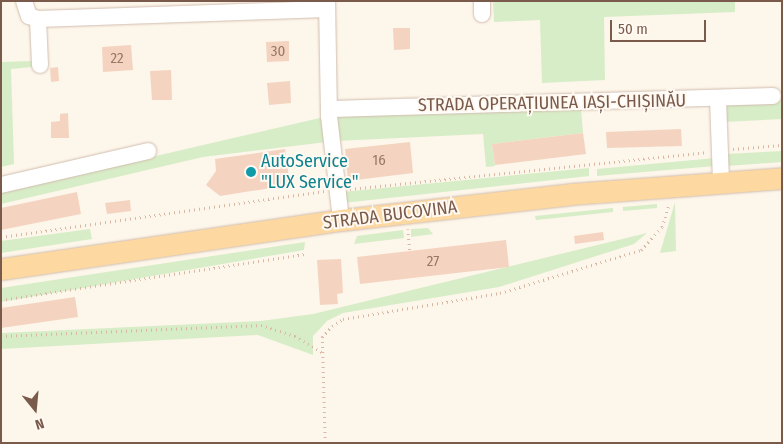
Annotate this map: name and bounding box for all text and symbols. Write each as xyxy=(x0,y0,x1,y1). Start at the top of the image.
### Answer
scale bar xyxy=(613,10,709,42)
text: 50 m xyxy=(618,20,648,38)
house number: 30 xyxy=(271,43,285,61)
house number: 22 xyxy=(110,50,124,68)
street label: STRADA OPERAȚIUNEA IAȘI-CHIȘINĂU xyxy=(418,90,686,116)
place label: AutoService "LUX Service" xyxy=(261,151,358,193)
house number: 16 xyxy=(372,152,386,170)
marker: AutoService "LUX Service" xyxy=(245,166,257,178)
street label: STRADA BUCOVINA xyxy=(322,196,458,234)
house number: 27 xyxy=(427,253,439,271)
north arrow xyxy=(10,384,60,434)
text: N xyxy=(33,414,46,433)

